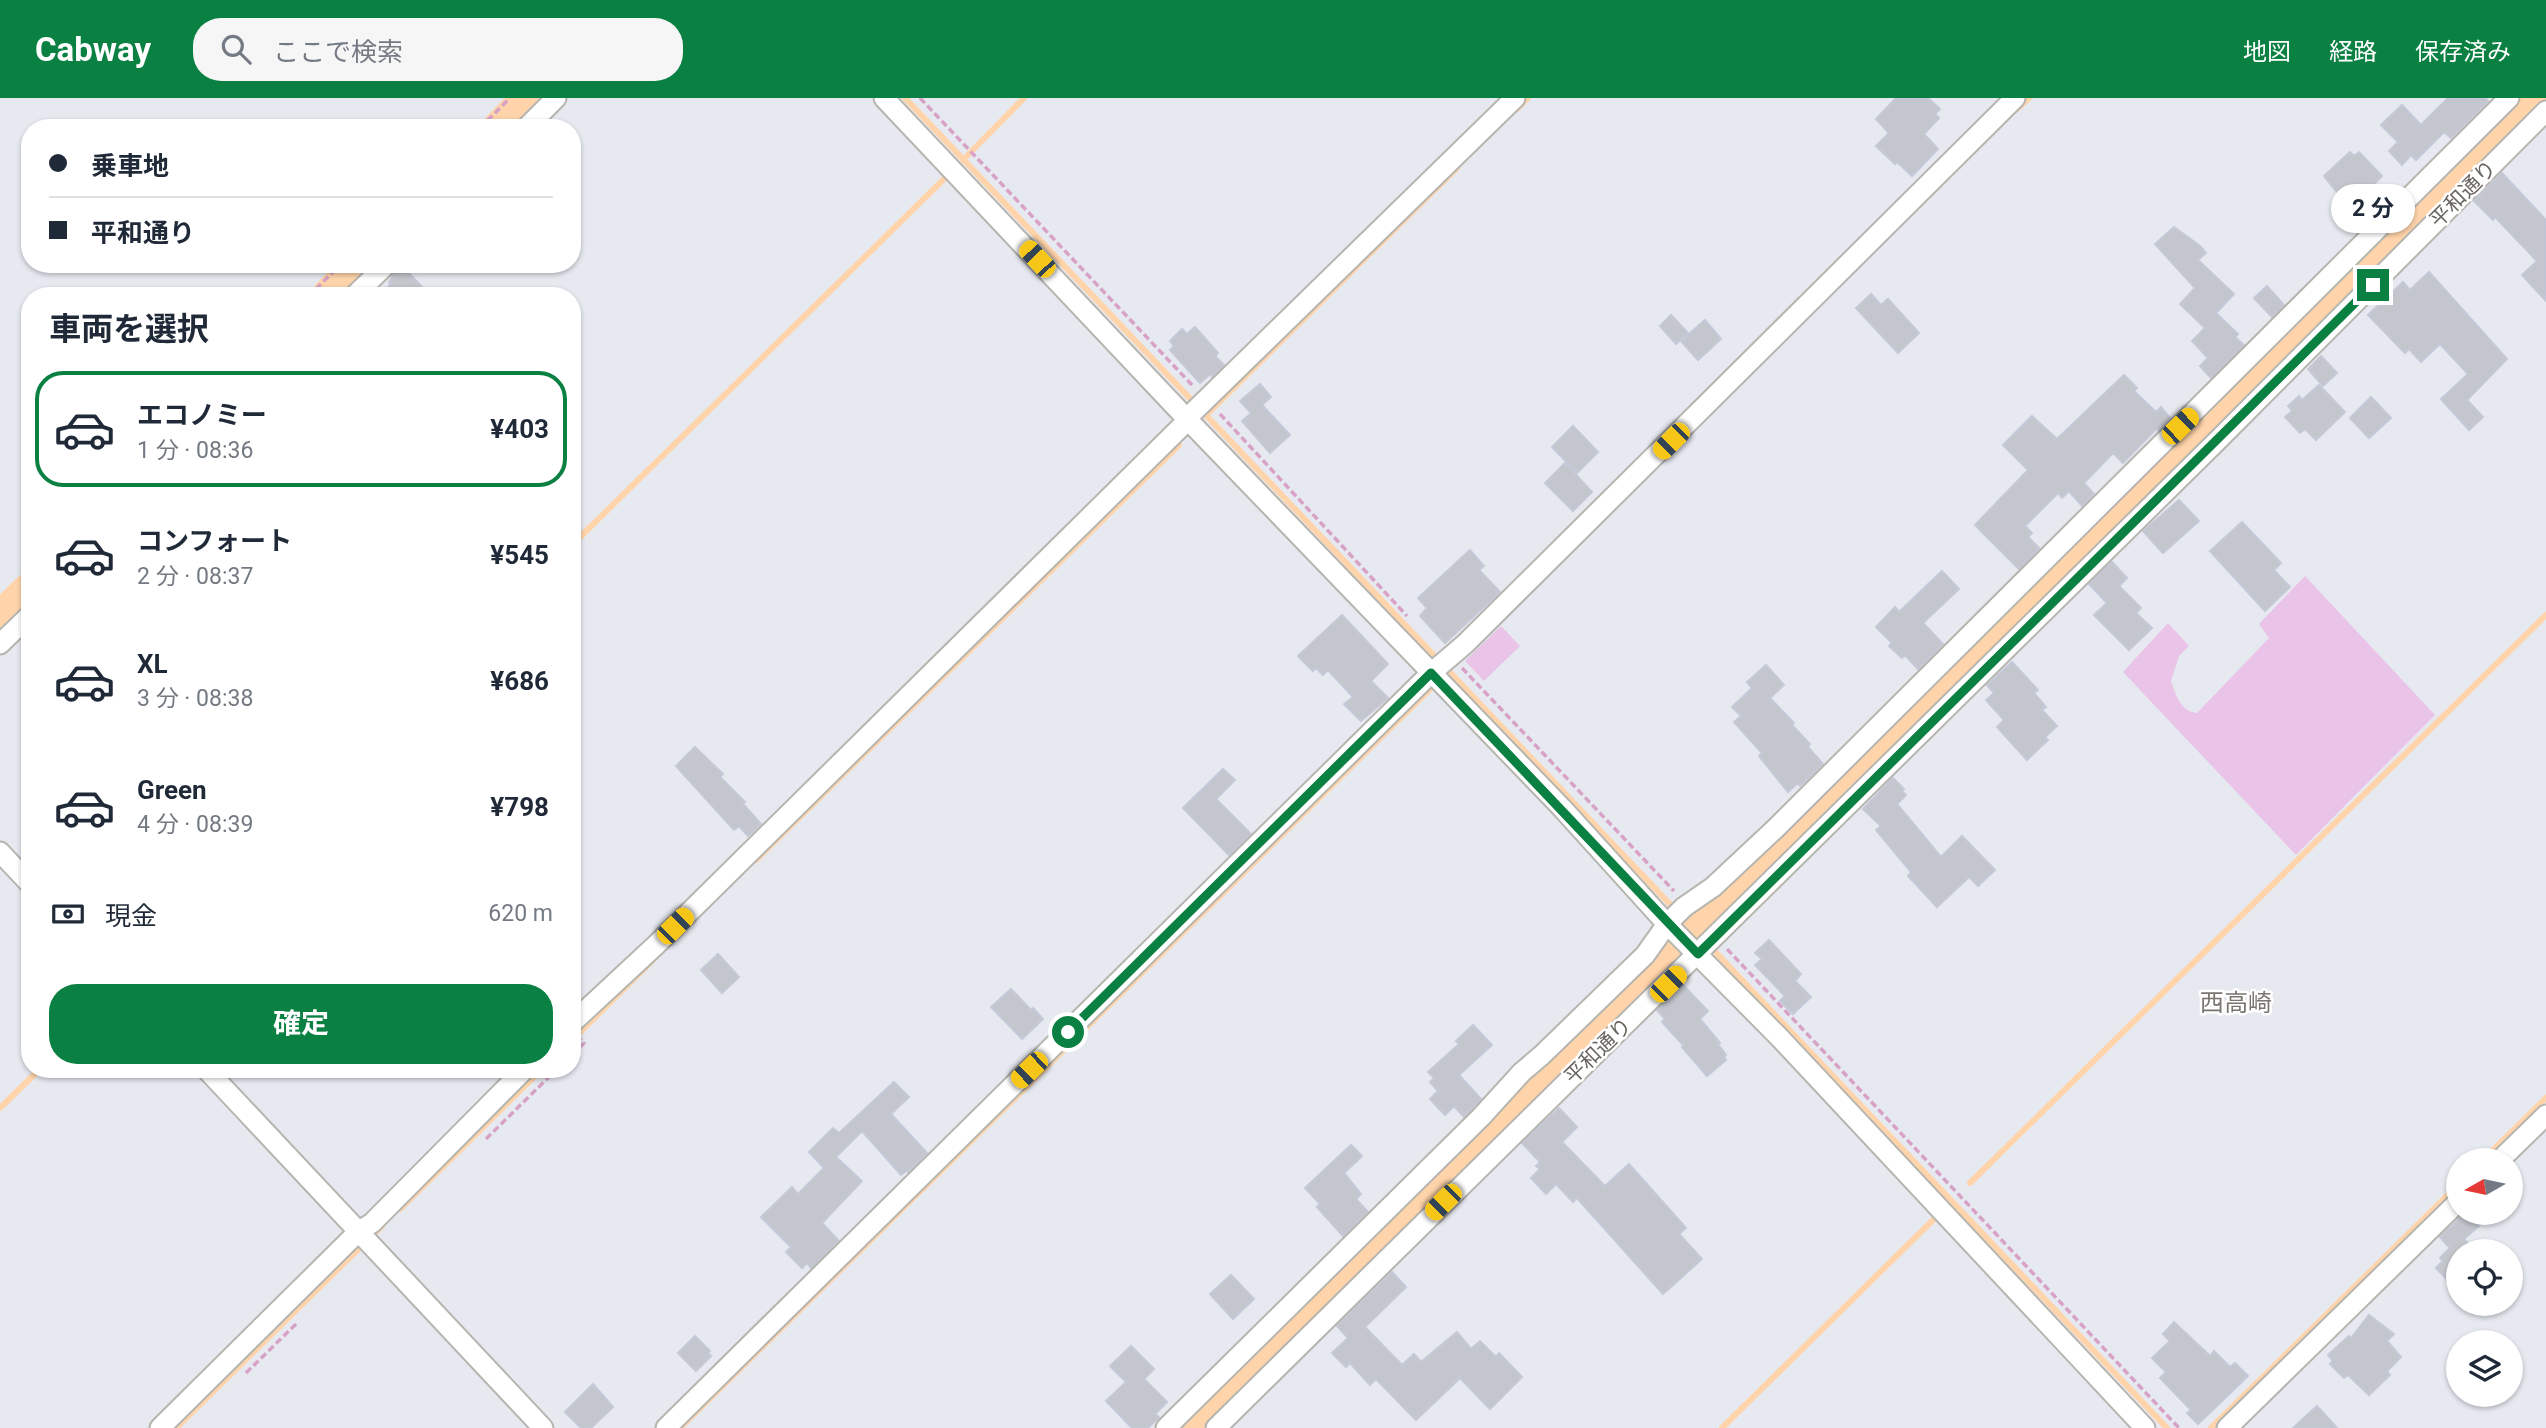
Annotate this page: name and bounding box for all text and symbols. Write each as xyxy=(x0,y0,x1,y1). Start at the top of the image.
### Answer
search box xyxy=(193,18,683,81)
text: Cabway xyxy=(35,30,151,69)
icon: search xyxy=(217,30,255,68)
text: ここで検索 xyxy=(273,37,403,67)
text: 地図 xyxy=(2243,38,2291,66)
text: 経路 xyxy=(2329,38,2377,66)
text: 保存済み xyxy=(2415,38,2511,66)
text: 乗車地 xyxy=(91,151,169,181)
street label: 平和通り xyxy=(2425,156,2501,232)
callout: 2 分 xyxy=(2331,184,2415,232)
text: 2 分 xyxy=(2352,195,2394,222)
text: 平和通り xyxy=(91,218,195,248)
car xyxy=(1015,236,1060,282)
route end xyxy=(2357,269,2389,301)
text: 車両を選択 xyxy=(49,310,209,348)
icon: car xyxy=(53,398,116,461)
text: エコノミー xyxy=(137,400,267,430)
car xyxy=(2158,404,2203,448)
text: ¥403 xyxy=(490,414,549,444)
car xyxy=(1649,419,1694,463)
text: 1 分 · 08:36 xyxy=(137,437,253,464)
icon: car xyxy=(53,524,116,587)
text: コンフォート xyxy=(137,526,292,556)
text: ¥545 xyxy=(490,540,549,570)
text: 2 分 · 08:37 xyxy=(137,563,253,590)
text: XL xyxy=(137,649,168,679)
icon: car xyxy=(53,650,116,713)
text: ¥686 xyxy=(490,666,549,696)
text: 3 分 · 08:38 xyxy=(137,685,253,712)
text: Green xyxy=(137,775,207,805)
icon: car xyxy=(53,776,116,839)
text: ¥798 xyxy=(490,792,549,822)
text: 4 分 · 08:39 xyxy=(137,811,253,838)
icon: cash xyxy=(49,895,87,933)
text: 620 m xyxy=(488,900,553,927)
text: 現金 xyxy=(105,901,157,931)
car xyxy=(653,904,698,948)
car xyxy=(1646,962,1691,1006)
button: 確定 xyxy=(49,984,553,1064)
district label: 西高崎 xyxy=(2200,989,2272,1017)
street label: 平和通り xyxy=(1559,1013,1637,1089)
route start xyxy=(1052,1016,1084,1048)
car xyxy=(1007,1048,1052,1092)
north arrow xyxy=(2446,1148,2524,1225)
map controls xyxy=(2446,1148,2523,1407)
car xyxy=(1421,1180,1466,1224)
button: locate xyxy=(2446,1239,2523,1316)
button: layers xyxy=(2446,1330,2523,1407)

